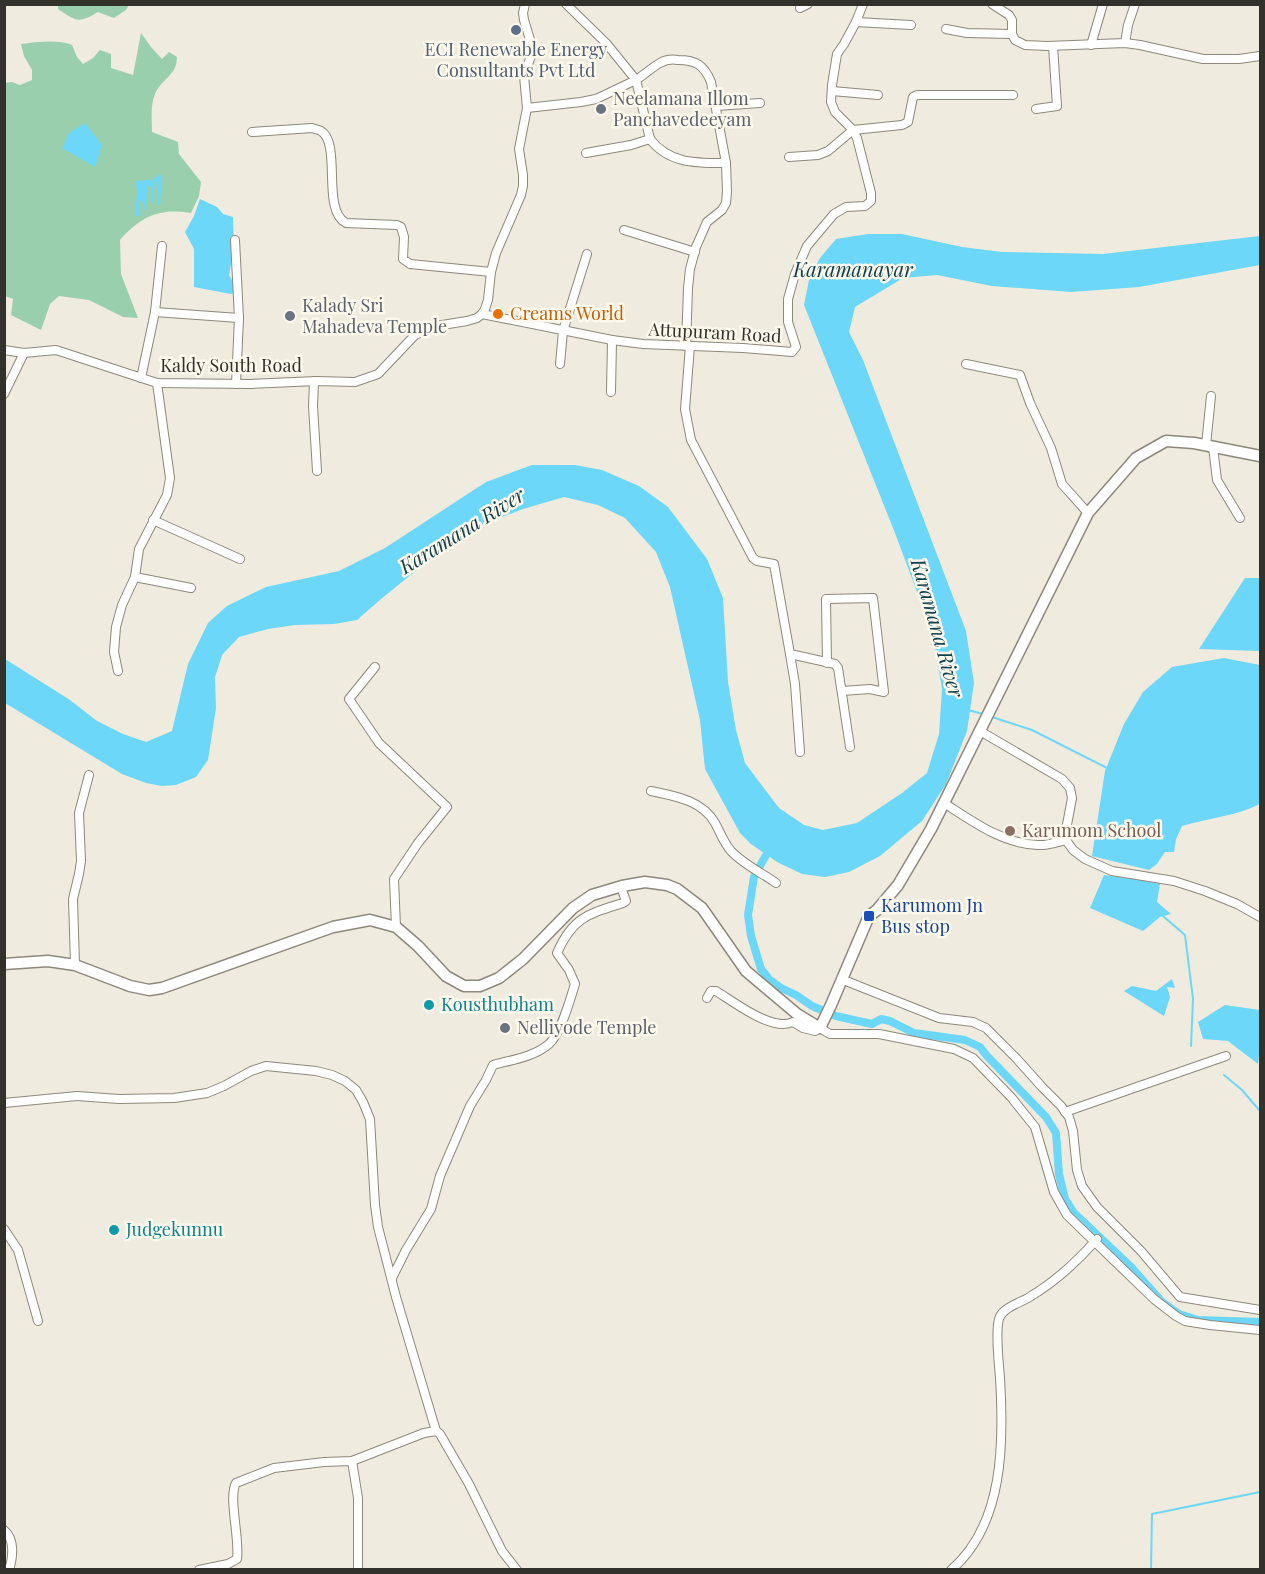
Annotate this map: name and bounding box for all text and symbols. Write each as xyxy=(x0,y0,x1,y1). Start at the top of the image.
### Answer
marker: ECI Renewable Energy Consultants Pvt Ltd xyxy=(509,23,523,37)
place label: ECI Renewable Energy Consultants Pvt Ltd xyxy=(425,37,607,82)
place label: Neelamana Illom Panchavedeeyam xyxy=(613,86,751,131)
marker: Neelamana Illom Panchavedeeyam xyxy=(594,102,608,116)
water label: Karamanayar xyxy=(792,255,914,282)
place label: Kalady Sri Mahadeva Temple xyxy=(302,293,447,338)
place label: Creams World xyxy=(510,301,625,325)
marker: Creams World xyxy=(491,307,505,321)
marker: Kalady Sri Mahadeva Temple xyxy=(283,309,297,323)
street label: Attupuram Road xyxy=(647,316,783,347)
street label: Kaldy South Road xyxy=(160,353,302,377)
water label: Karamana River xyxy=(393,480,530,580)
water label: Karamana River xyxy=(905,554,972,701)
place label: Karumom School xyxy=(1022,818,1161,842)
marker: Karumom School xyxy=(1003,824,1017,838)
place label: Karumom Jn Bus stop xyxy=(881,893,983,938)
marker: Karumom Jn Bus stop xyxy=(862,909,876,923)
place label: Kousthubham xyxy=(441,992,554,1016)
marker: Kousthubham xyxy=(422,998,436,1012)
place label: Nelliyode Temple xyxy=(517,1015,656,1039)
marker: Nelliyode Temple xyxy=(498,1021,512,1035)
place label: Judgekunnu xyxy=(125,1217,224,1241)
marker: Judgekunnu xyxy=(107,1223,121,1237)

